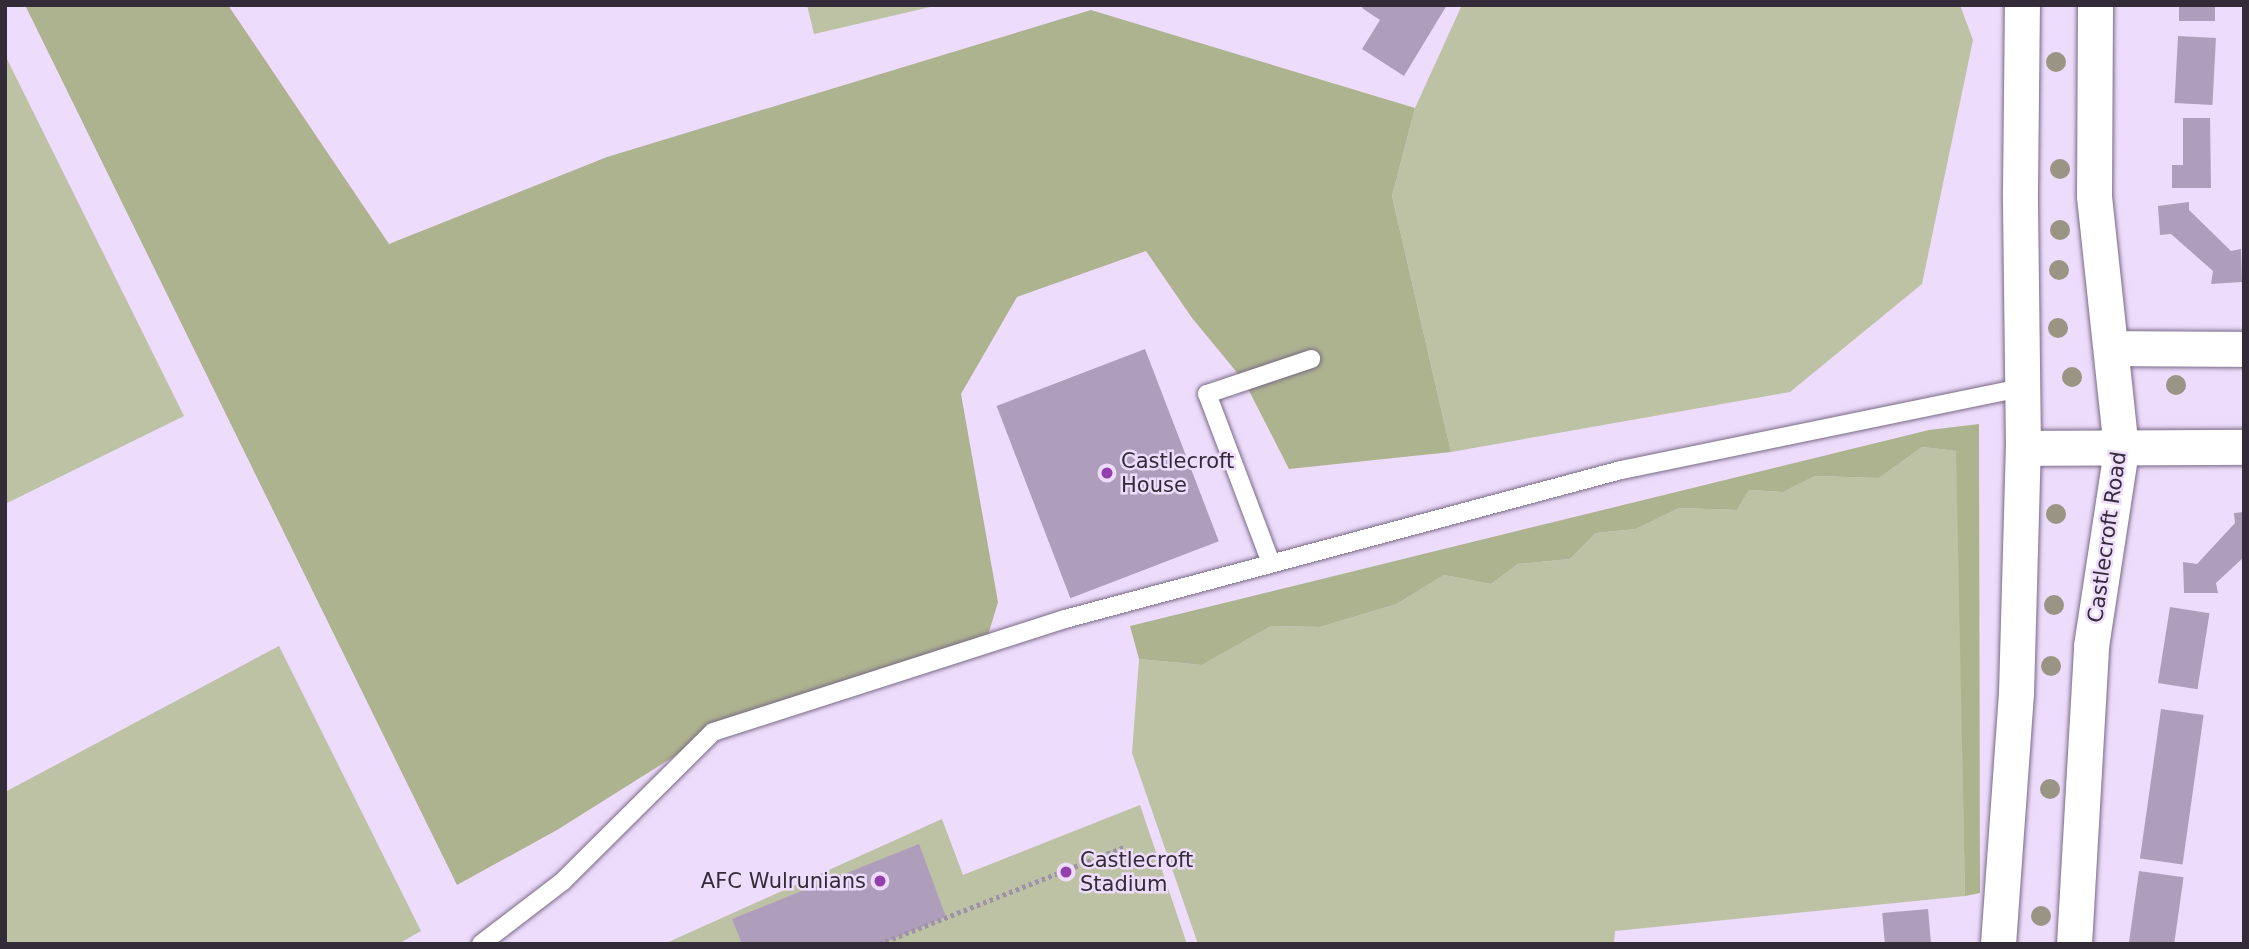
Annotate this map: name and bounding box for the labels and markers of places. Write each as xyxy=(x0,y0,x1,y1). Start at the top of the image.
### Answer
place label: Castlecroft House xyxy=(1121,448,1234,498)
marker: Castlecroft House xyxy=(1099,465,1115,481)
place label: Castlecroft Stadium xyxy=(1080,847,1193,897)
marker: Castlecroft Stadium xyxy=(1058,864,1074,880)
place label: AFC Wulrunians xyxy=(701,868,866,894)
marker: AFC Wulrunians xyxy=(872,873,888,889)

